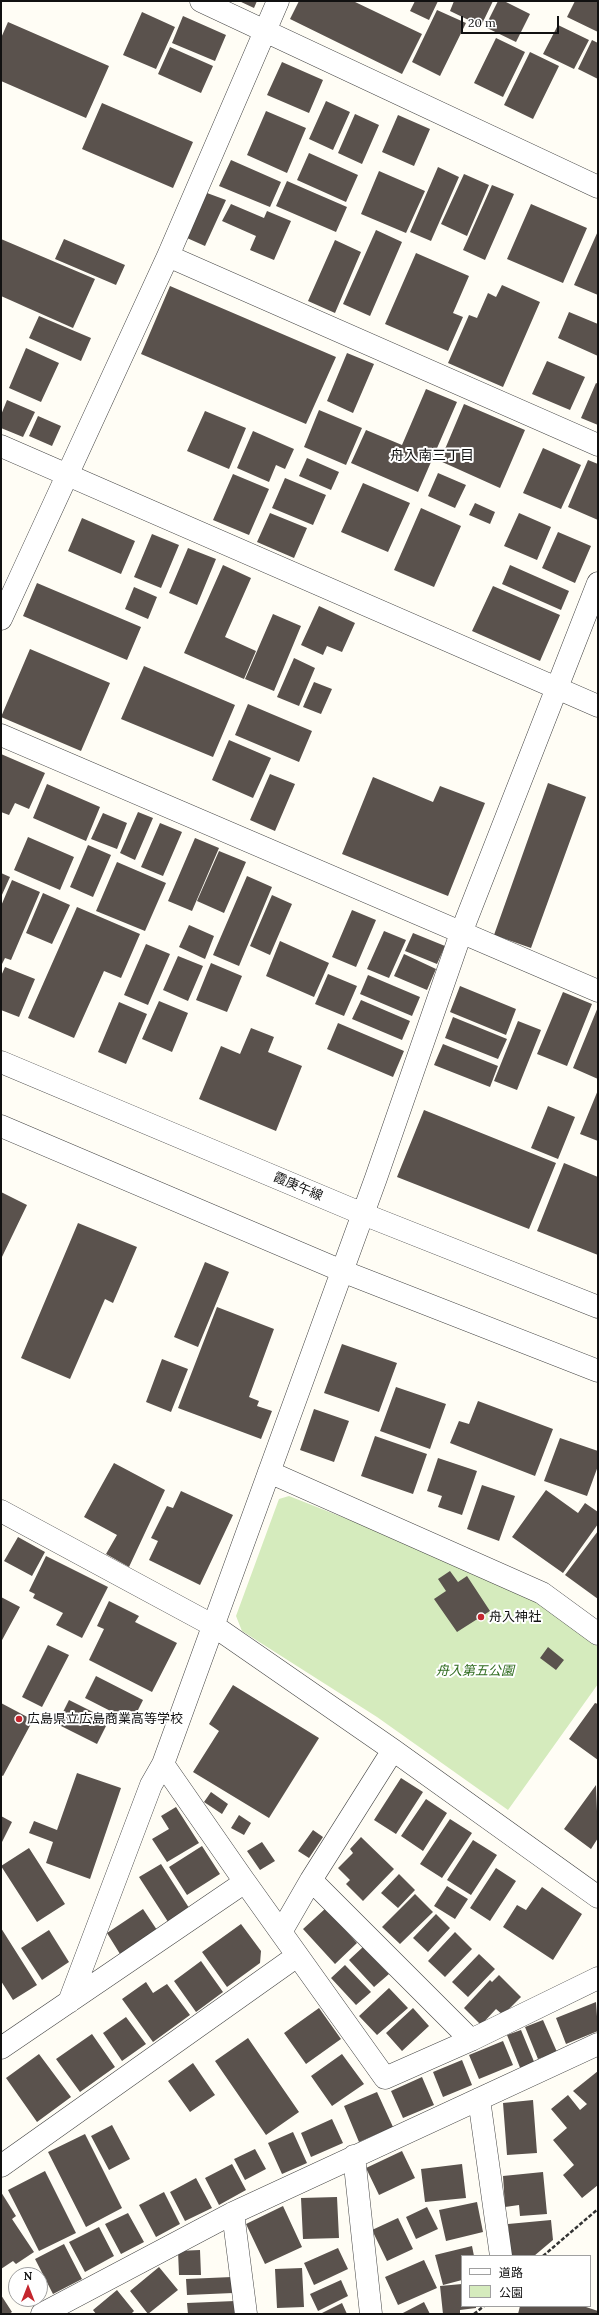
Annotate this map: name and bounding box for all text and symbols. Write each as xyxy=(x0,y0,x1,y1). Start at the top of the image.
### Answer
scale bar xyxy=(463,8,561,34)
text: 20 m xyxy=(468,15,496,30)
district label: 舟入南三丁目 xyxy=(390,448,474,464)
street label: 霞庚午線 xyxy=(271,1170,325,1204)
place label: 舟入神社 xyxy=(489,1609,541,1625)
marker: 舟入神社 xyxy=(476,1612,486,1622)
park label: 舟入第五公園 xyxy=(436,1663,514,1679)
place label: 広島県立広島商業高等学校 xyxy=(27,1711,183,1727)
marker: 広島県立広島商業高等学校 xyxy=(14,1714,24,1724)
legend xyxy=(461,2255,591,2307)
text: 道路 xyxy=(499,2265,523,2280)
north arrow xyxy=(8,2267,48,2307)
text: N xyxy=(24,2269,32,2283)
text: 公園 xyxy=(499,2285,523,2300)

